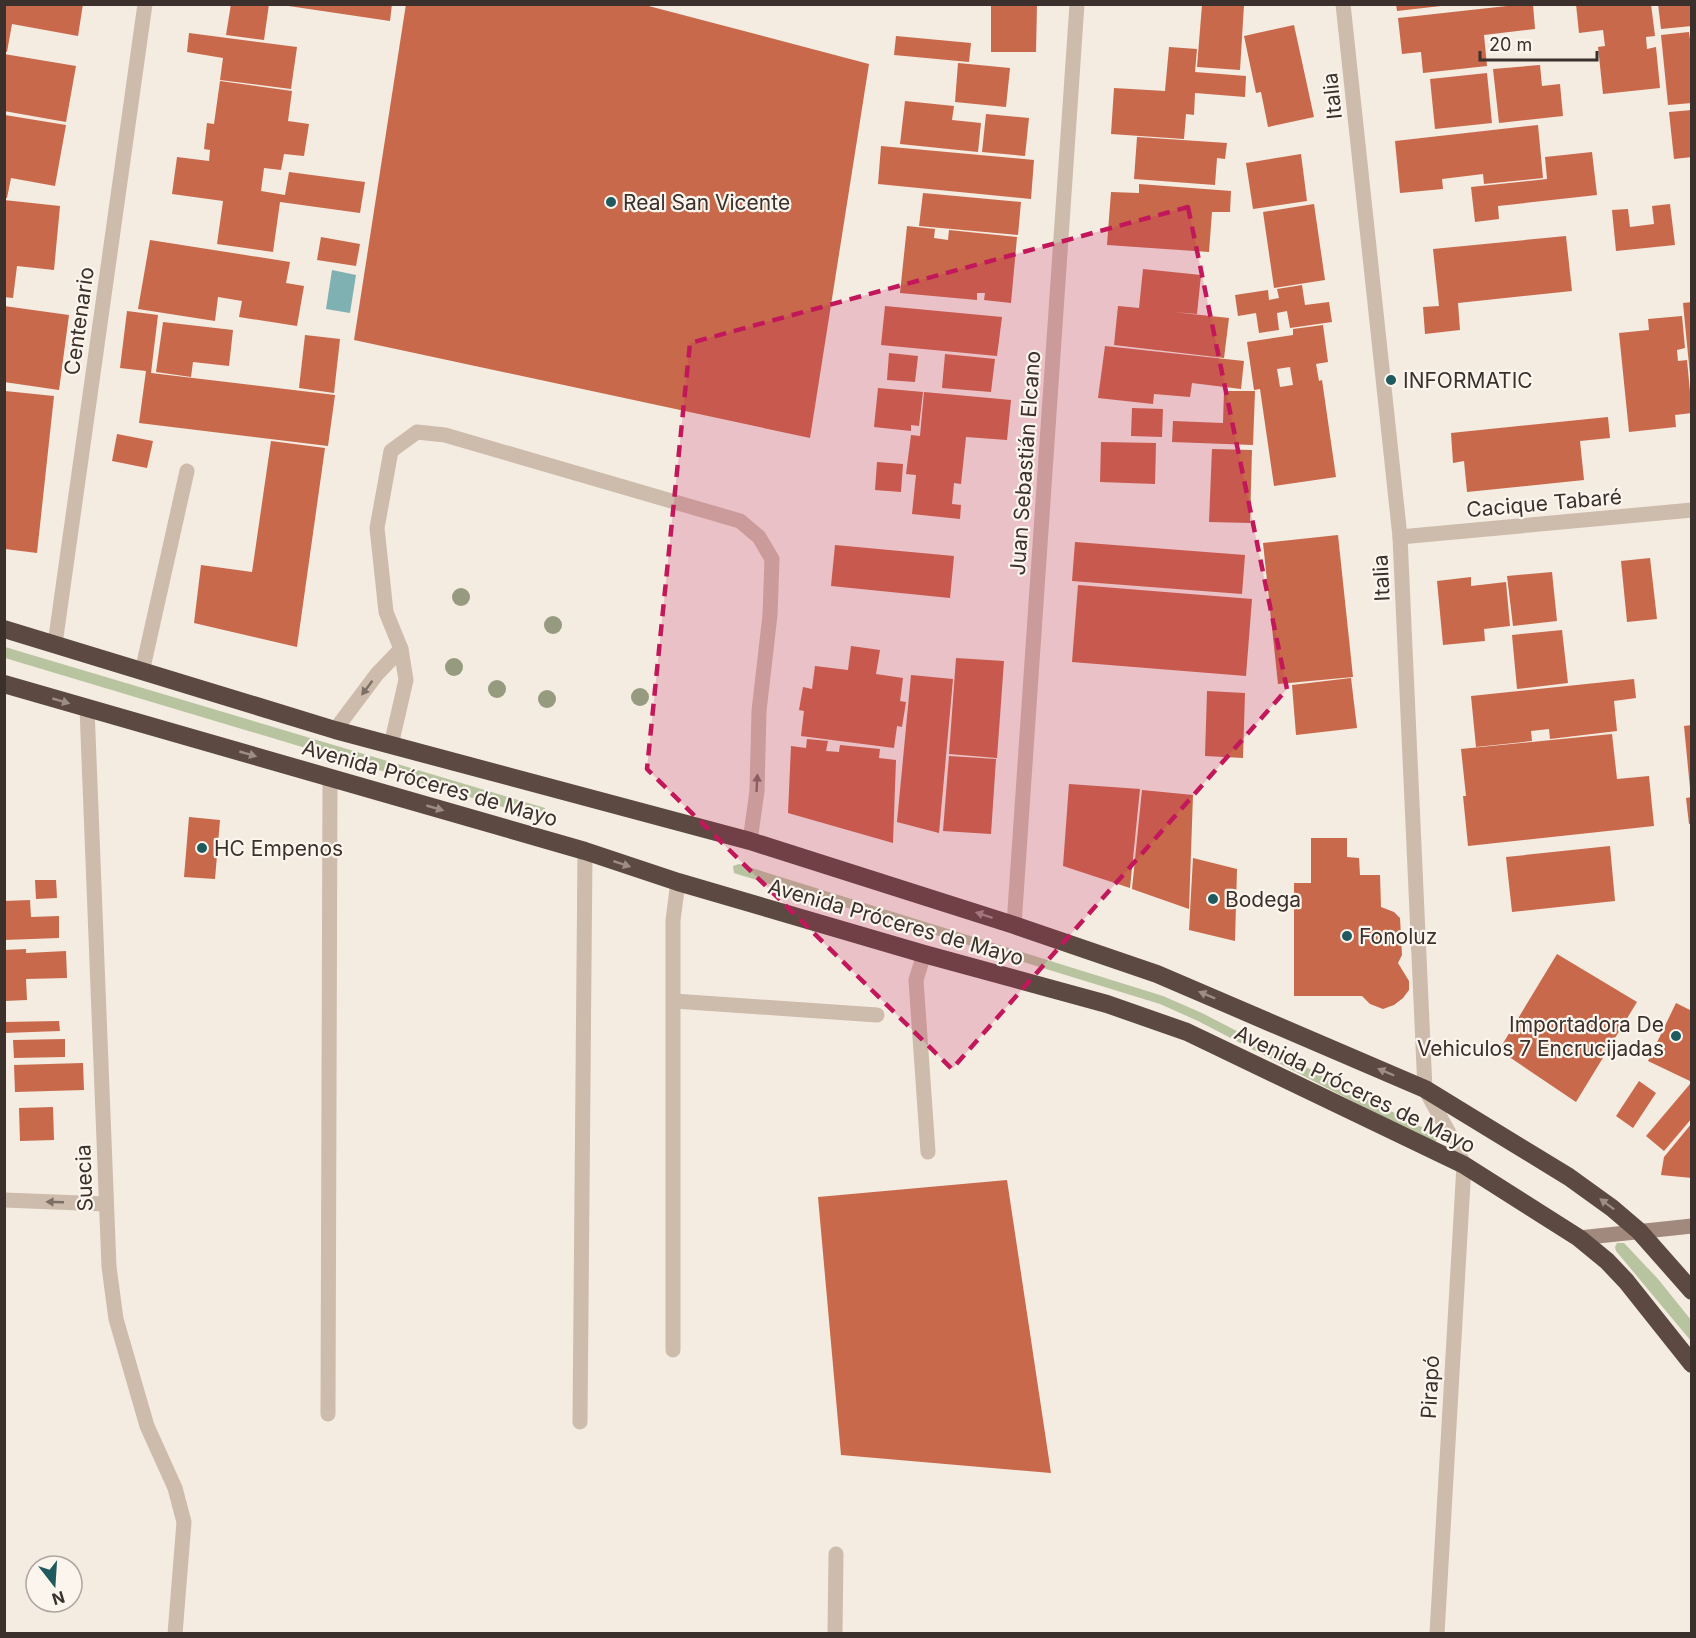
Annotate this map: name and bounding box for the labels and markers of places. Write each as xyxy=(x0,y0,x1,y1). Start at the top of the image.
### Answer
place label: Real San Vicente xyxy=(623,190,790,215)
marker: Real San Vicente xyxy=(604,195,618,209)
place label: INFORMATIC xyxy=(1403,368,1533,393)
marker: INFORMATIC xyxy=(1384,373,1398,387)
place label: HC Empenos xyxy=(214,836,343,861)
marker: HC Empenos xyxy=(195,841,209,855)
place label: Bodega xyxy=(1225,887,1301,912)
marker: Bodega xyxy=(1206,892,1220,906)
place label: Fonoluz xyxy=(1359,924,1437,949)
marker: Fonoluz xyxy=(1340,929,1354,943)
place label: Importadora De Vehiculos 7 Encrucijadas xyxy=(1417,1012,1664,1061)
marker: Importadora De Vehiculos 7 Encrucijadas xyxy=(1669,1029,1683,1043)

